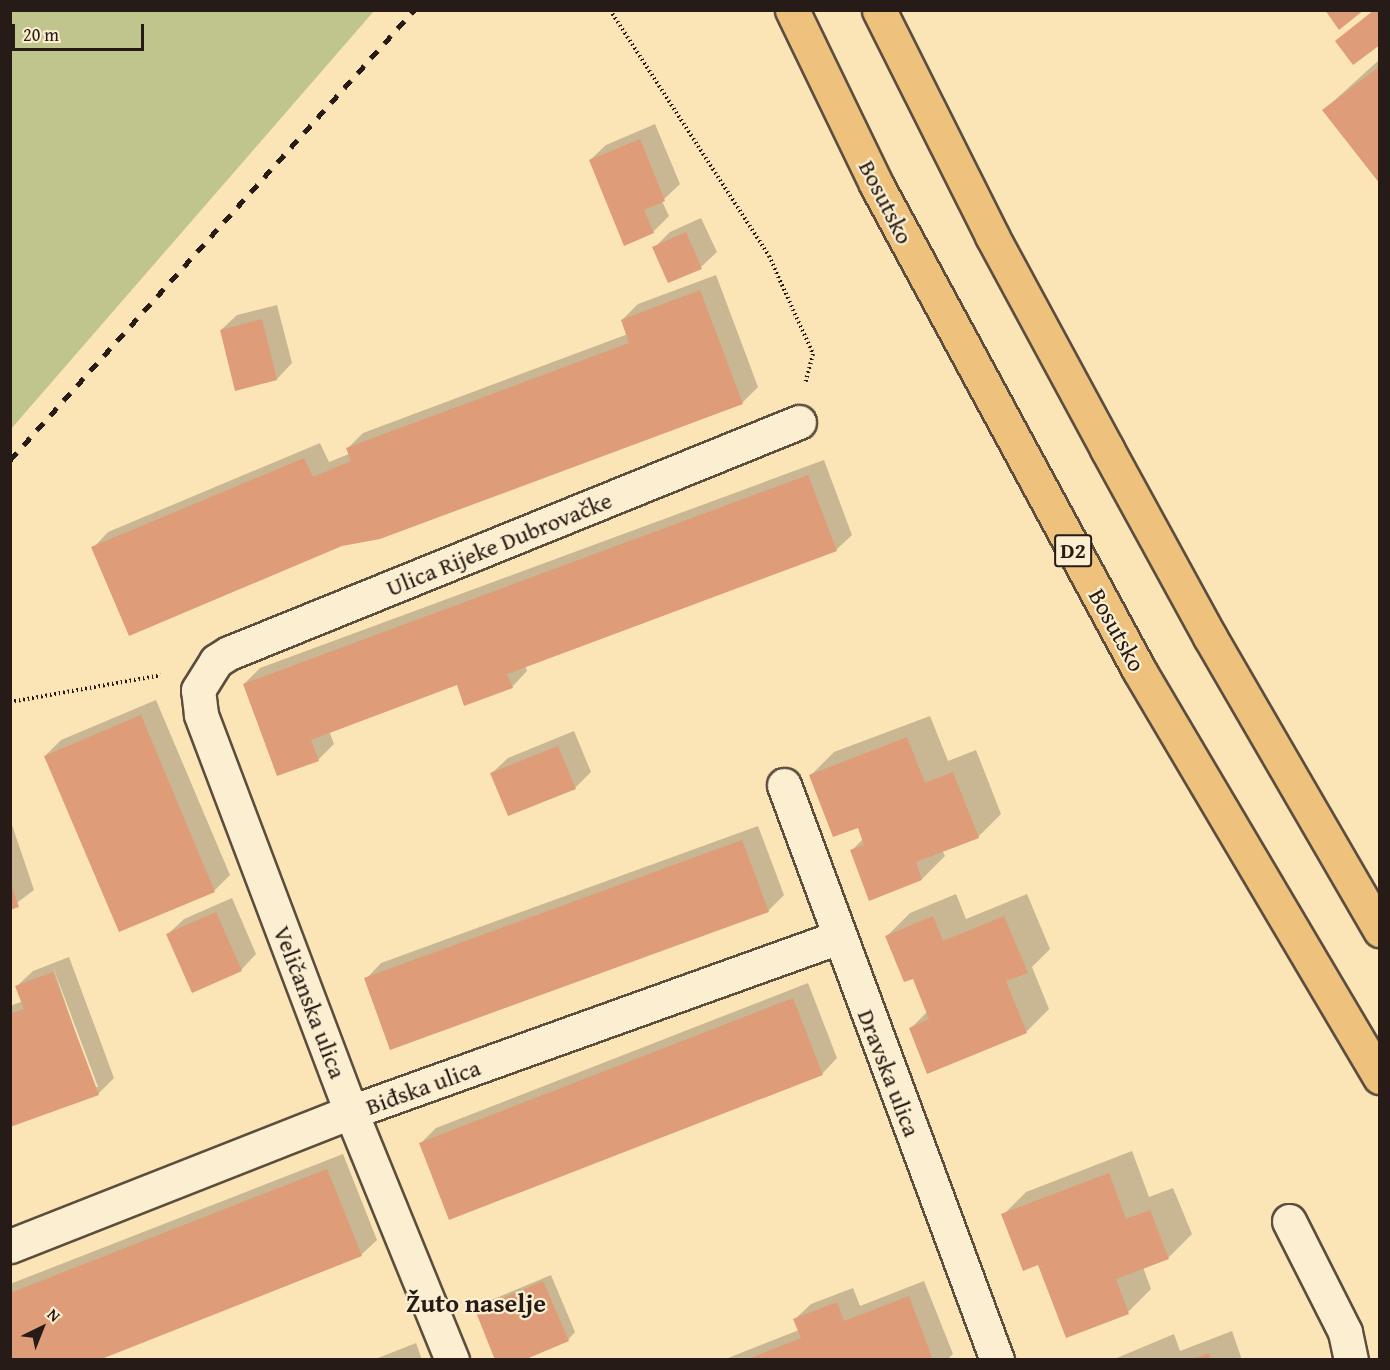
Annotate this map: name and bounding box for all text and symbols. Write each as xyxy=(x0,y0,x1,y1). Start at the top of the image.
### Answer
scale bar xyxy=(15,12,147,50)
text: 20 m xyxy=(23,21,59,48)
street label: Bosutsko xyxy=(853,155,919,249)
street label: Ulica Rijeke Dubrovačke xyxy=(382,486,616,602)
road number: D2 xyxy=(1054,532,1092,570)
street label: Bosutsko xyxy=(1083,584,1151,676)
street label: Veličanska ulica xyxy=(268,922,352,1082)
street label: Dravska ulica xyxy=(852,1005,926,1141)
street label: Biđska ulica xyxy=(362,1053,484,1121)
district label: Žuto naselje xyxy=(406,1287,546,1319)
north arrow xyxy=(12,1298,72,1358)
text: N xyxy=(42,1302,66,1327)

